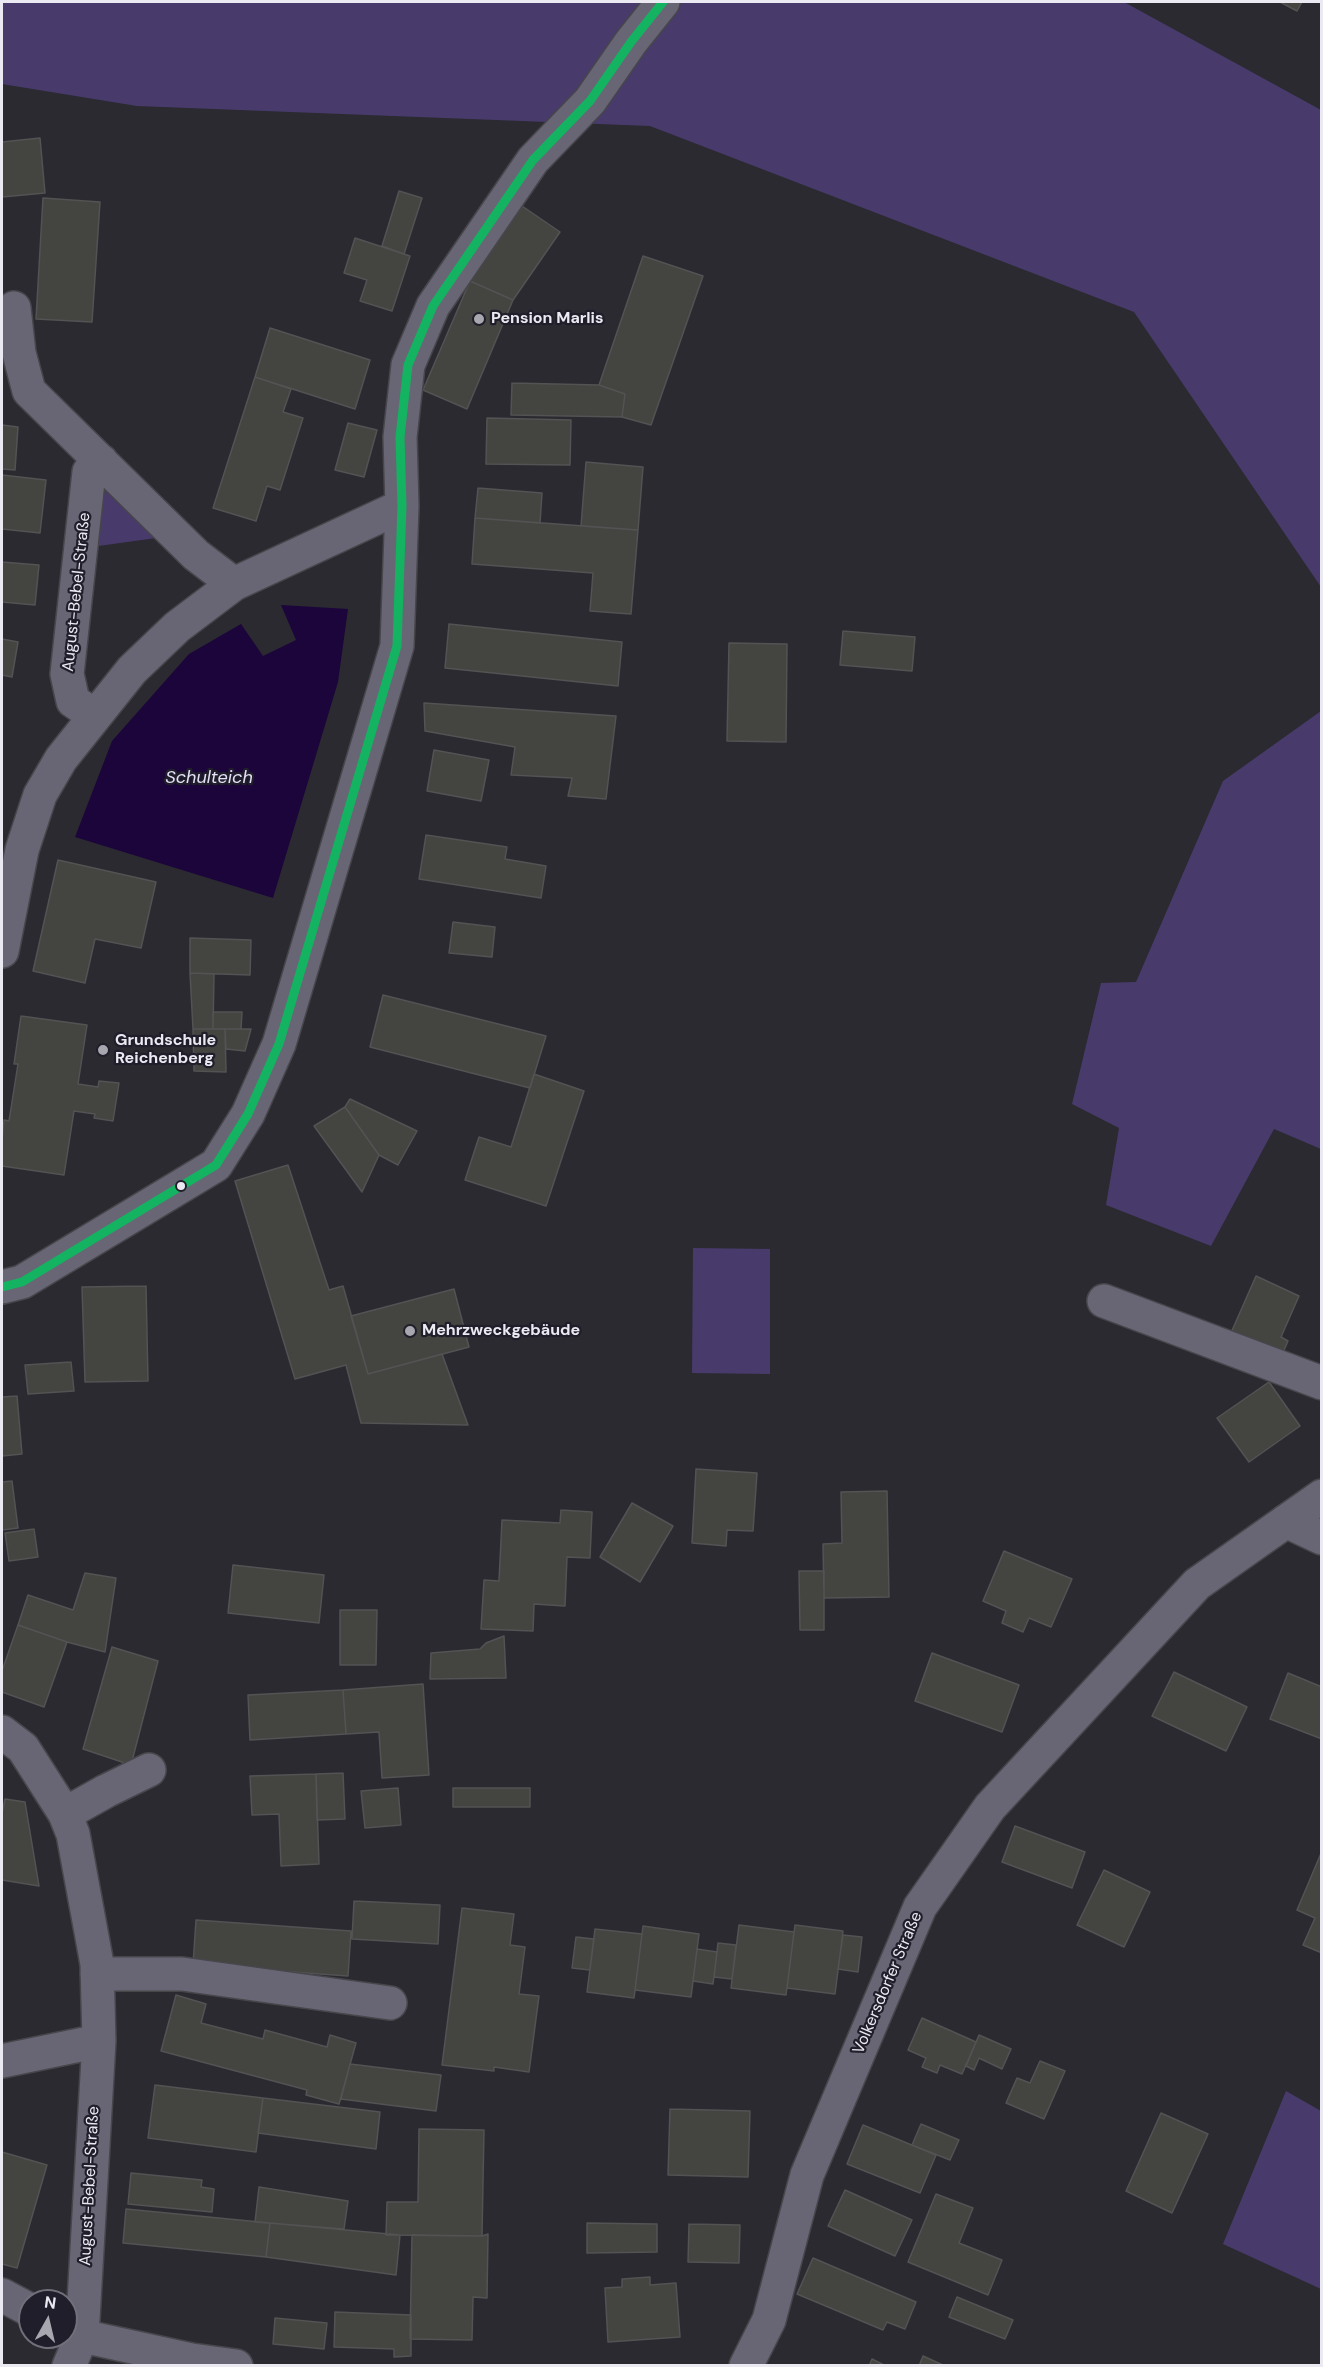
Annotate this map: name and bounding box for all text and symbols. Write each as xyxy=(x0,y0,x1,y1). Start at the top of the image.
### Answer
place label: Pension Marlis xyxy=(491,309,603,329)
marker: Pension Marlis xyxy=(472,312,486,326)
street label: August-Bebel-Straße xyxy=(59,511,95,673)
water label: Schulteich xyxy=(165,767,253,789)
place label: Grundschule Reichenberg xyxy=(115,1031,216,1069)
marker: Grundschule Reichenberg xyxy=(96,1043,110,1057)
unlabelled marker xyxy=(175,1180,187,1192)
place label: Mehrzweckgebäude xyxy=(422,1321,580,1341)
marker: Mehrzweckgebäude xyxy=(403,1324,417,1338)
street label: Volkersdorfer Straße xyxy=(849,1909,927,2057)
street label: August-Bebel-Straße xyxy=(76,2106,104,2266)
north arrow xyxy=(18,2289,78,2349)
text: N xyxy=(43,2291,58,2314)

